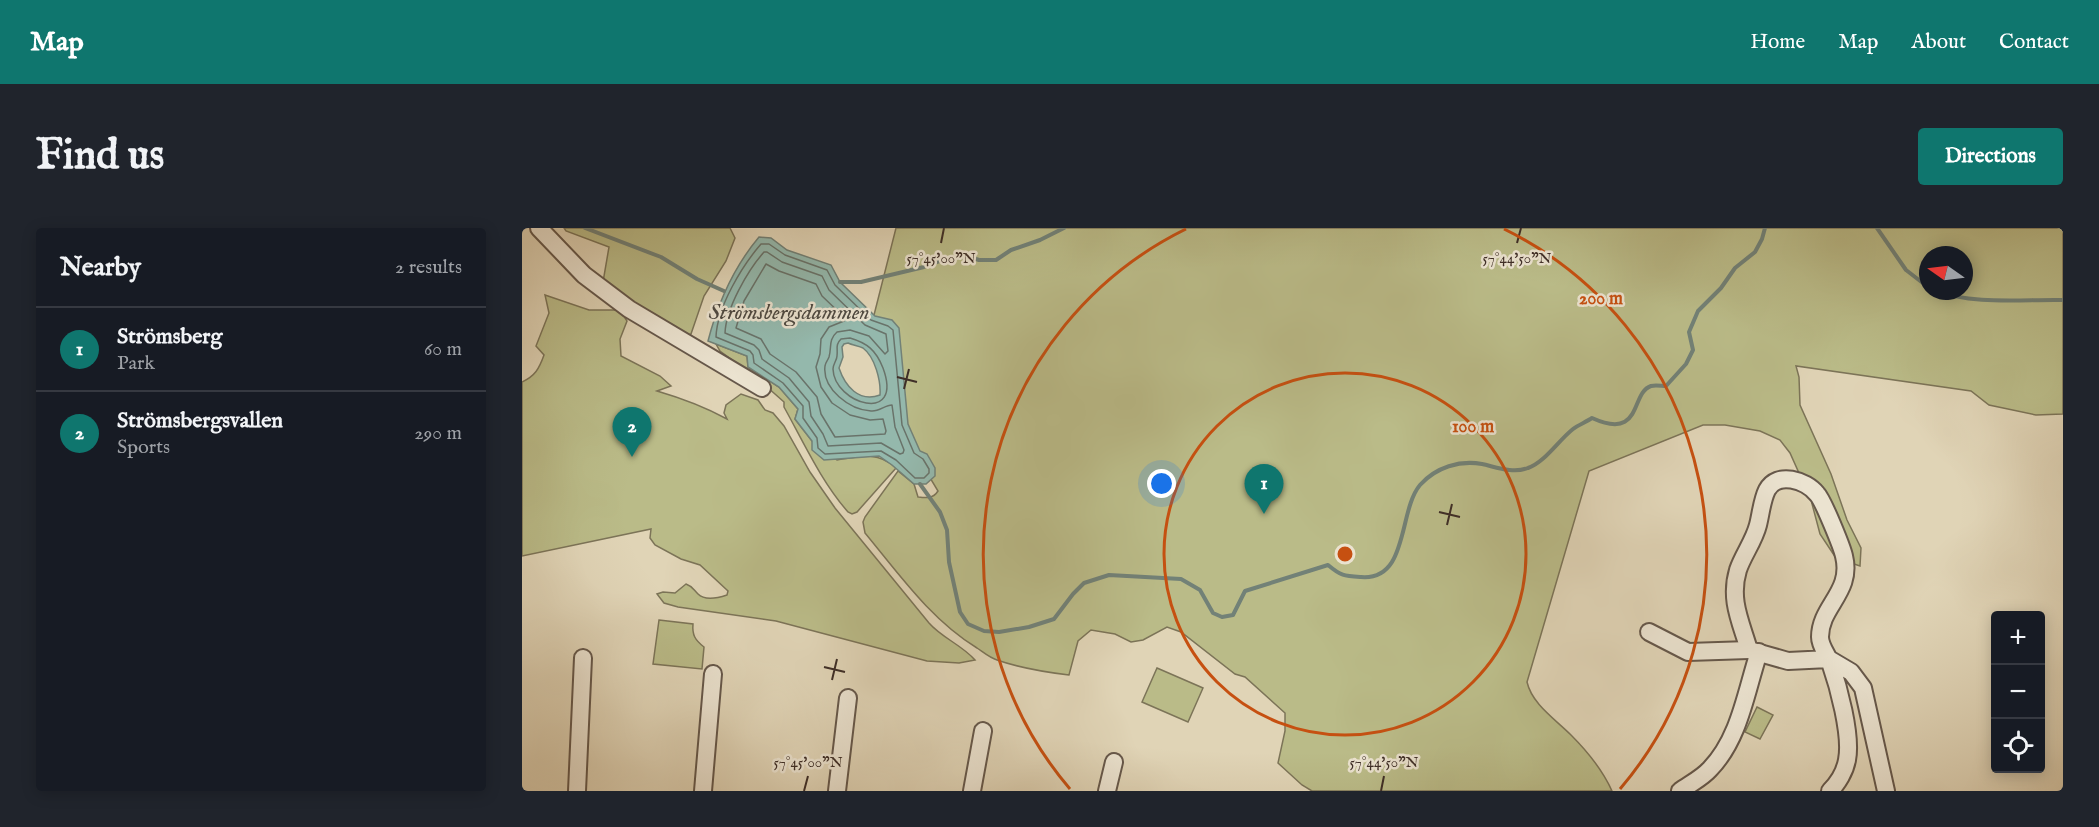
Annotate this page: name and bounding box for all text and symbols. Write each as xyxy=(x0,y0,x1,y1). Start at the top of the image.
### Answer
text: Map xyxy=(30,25,84,60)
text: Home xyxy=(1750,29,1805,56)
text: Map xyxy=(1838,29,1878,56)
text: About xyxy=(1911,29,1966,56)
text: Contact xyxy=(1999,29,2069,56)
button: Directions xyxy=(1918,128,2063,185)
text: Find us xyxy=(36,130,164,183)
north arrow xyxy=(1919,246,1973,300)
text: 57°45'00"N xyxy=(906,249,976,268)
text: 57°44'50"N xyxy=(1482,249,1552,268)
text: Nearby xyxy=(60,251,141,284)
text: 2 results xyxy=(395,255,462,280)
text: 200 m xyxy=(1579,288,1623,311)
water label: Strömsbergsdammen xyxy=(708,299,870,327)
text: Strömsberg xyxy=(117,323,222,351)
text: 1 xyxy=(76,337,83,362)
text: 60 m xyxy=(424,337,462,362)
text: Park xyxy=(117,351,155,376)
text: Strömsbergsvallen xyxy=(117,407,283,435)
pin: 2 xyxy=(612,408,652,457)
text: 100 m xyxy=(1452,416,1494,439)
text: 2 xyxy=(75,421,84,446)
text: 290 m xyxy=(414,421,462,446)
text: Sports xyxy=(117,435,170,460)
pin: 1 xyxy=(1244,464,1284,514)
your location xyxy=(1147,469,1176,498)
centre of rings xyxy=(1335,544,1355,564)
map controls xyxy=(1991,611,2045,773)
button: + xyxy=(1991,611,2045,665)
button: − xyxy=(1991,665,2045,719)
button: locate xyxy=(1991,719,2045,773)
text: 57°45'00"N xyxy=(773,753,843,772)
text: 57°44'50"N xyxy=(1349,753,1419,772)

